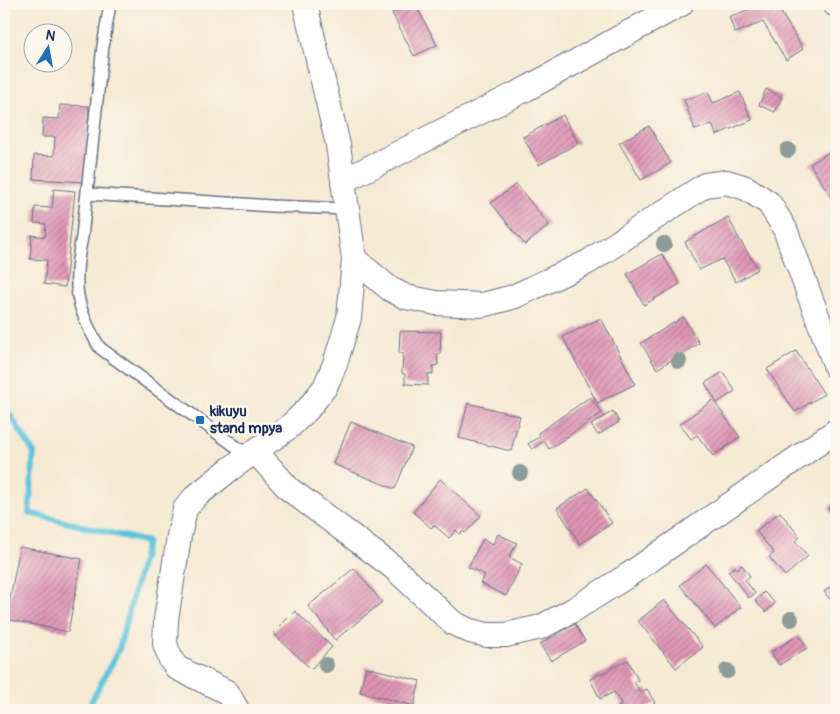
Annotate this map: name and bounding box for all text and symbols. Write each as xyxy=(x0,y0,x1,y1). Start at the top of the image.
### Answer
north arrow xyxy=(22,22,72,72)
text: N xyxy=(44,26,57,45)
place label: kikuyu stand mpya xyxy=(209,402,282,438)
marker: kikuyu stand mpya xyxy=(194,414,206,426)

